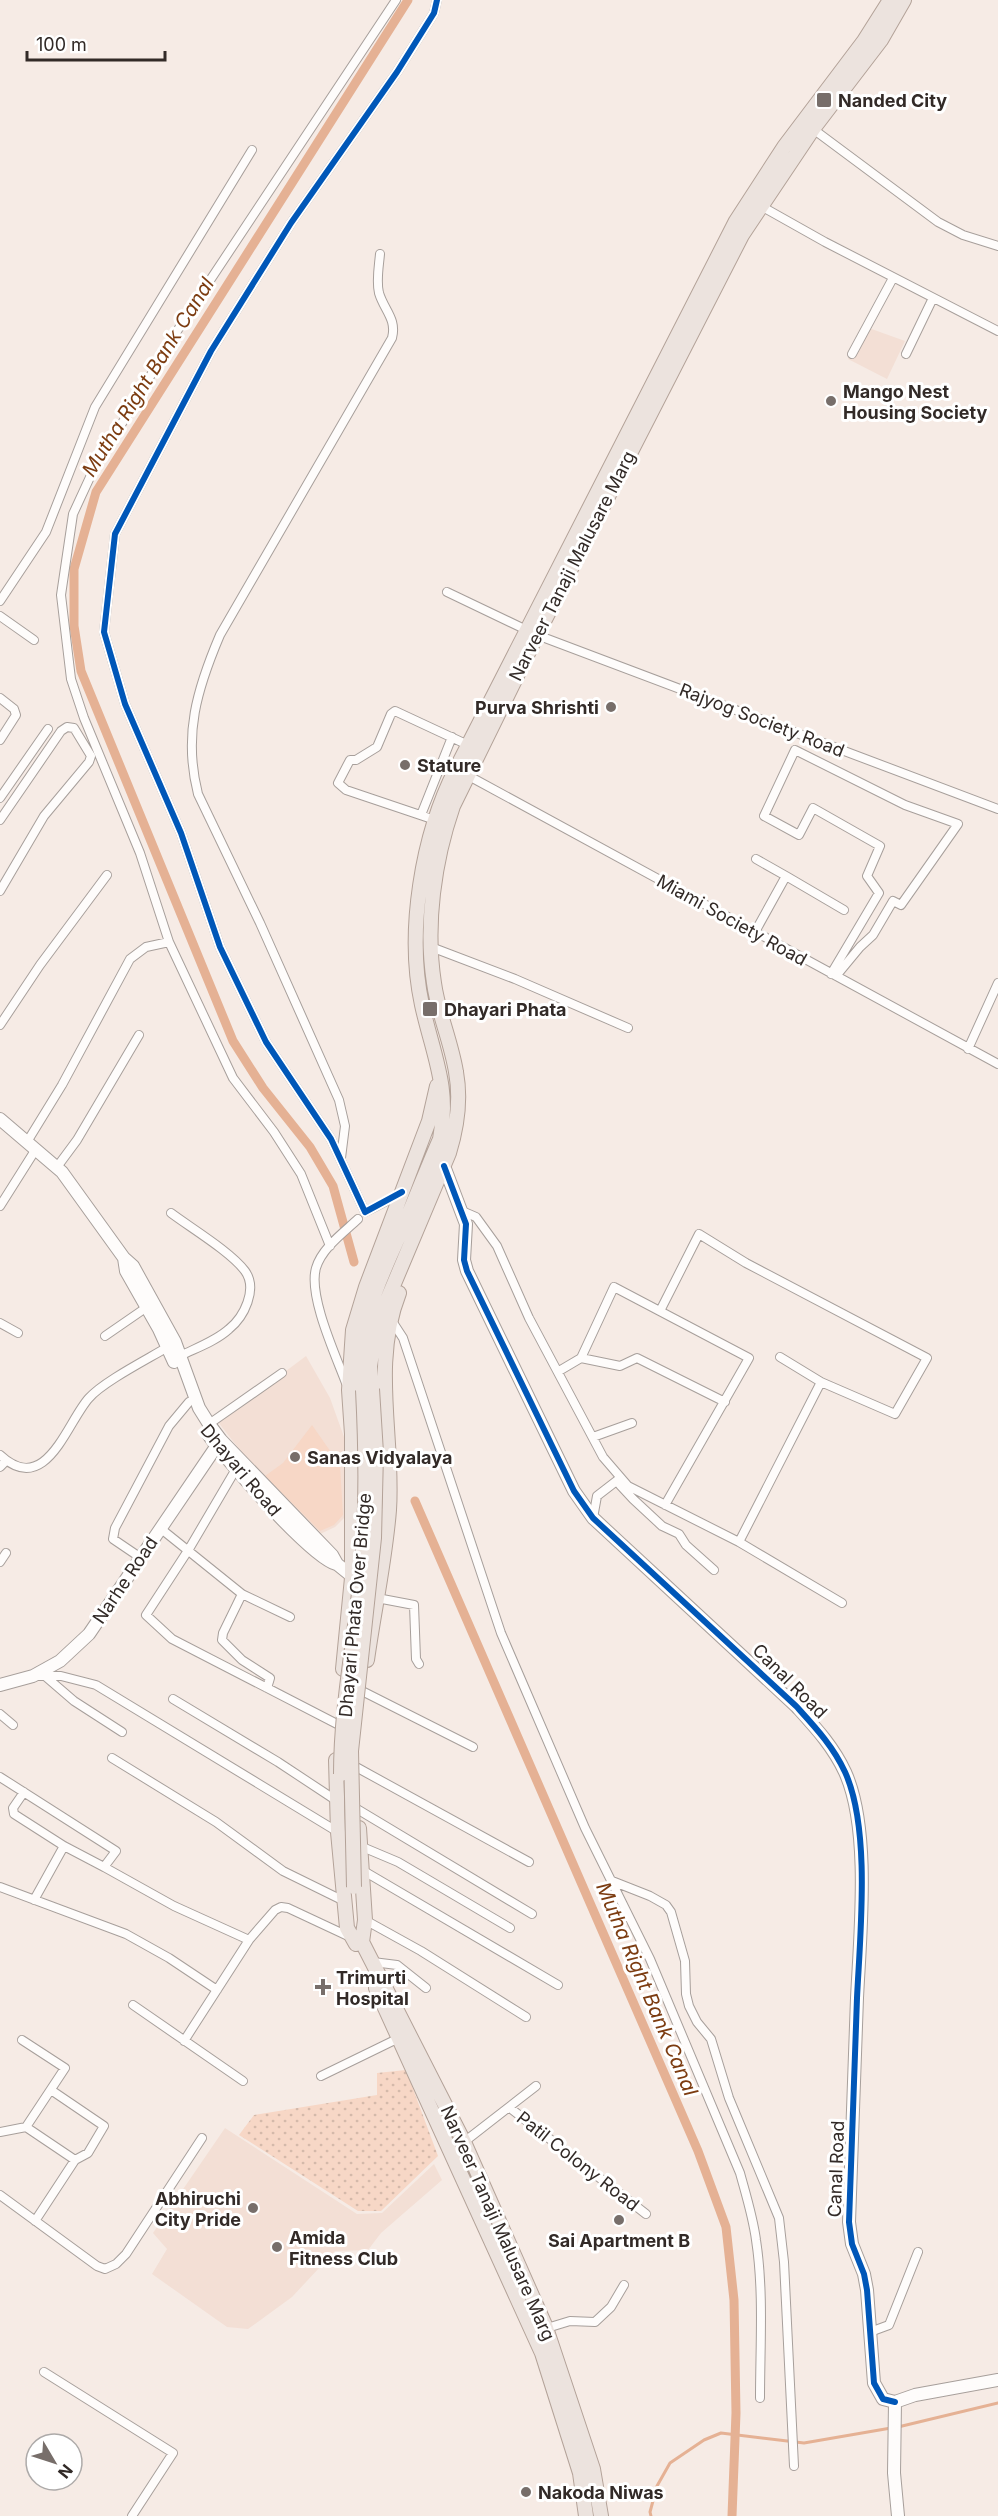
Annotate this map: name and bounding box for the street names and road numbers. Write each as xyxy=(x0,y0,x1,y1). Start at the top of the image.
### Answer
street label: Narveer Tanaji Malusare Marg xyxy=(505,448,639,684)
street label: Rajyog Society Road xyxy=(677,679,847,761)
street label: Miami Society Road xyxy=(653,870,811,970)
street label: Dhayari Road xyxy=(196,1420,286,1520)
street label: Dhayari Phata Over Bridge xyxy=(335,1492,375,1718)
street label: Narhe Road xyxy=(88,1533,162,1627)
street label: Canal Road xyxy=(748,1639,832,1723)
street label: Narveer Tanaji Malusare Marg xyxy=(437,2102,559,2344)
street label: Patil Colony Road xyxy=(513,2107,643,2215)
street label: Canal Road xyxy=(824,2120,848,2218)

